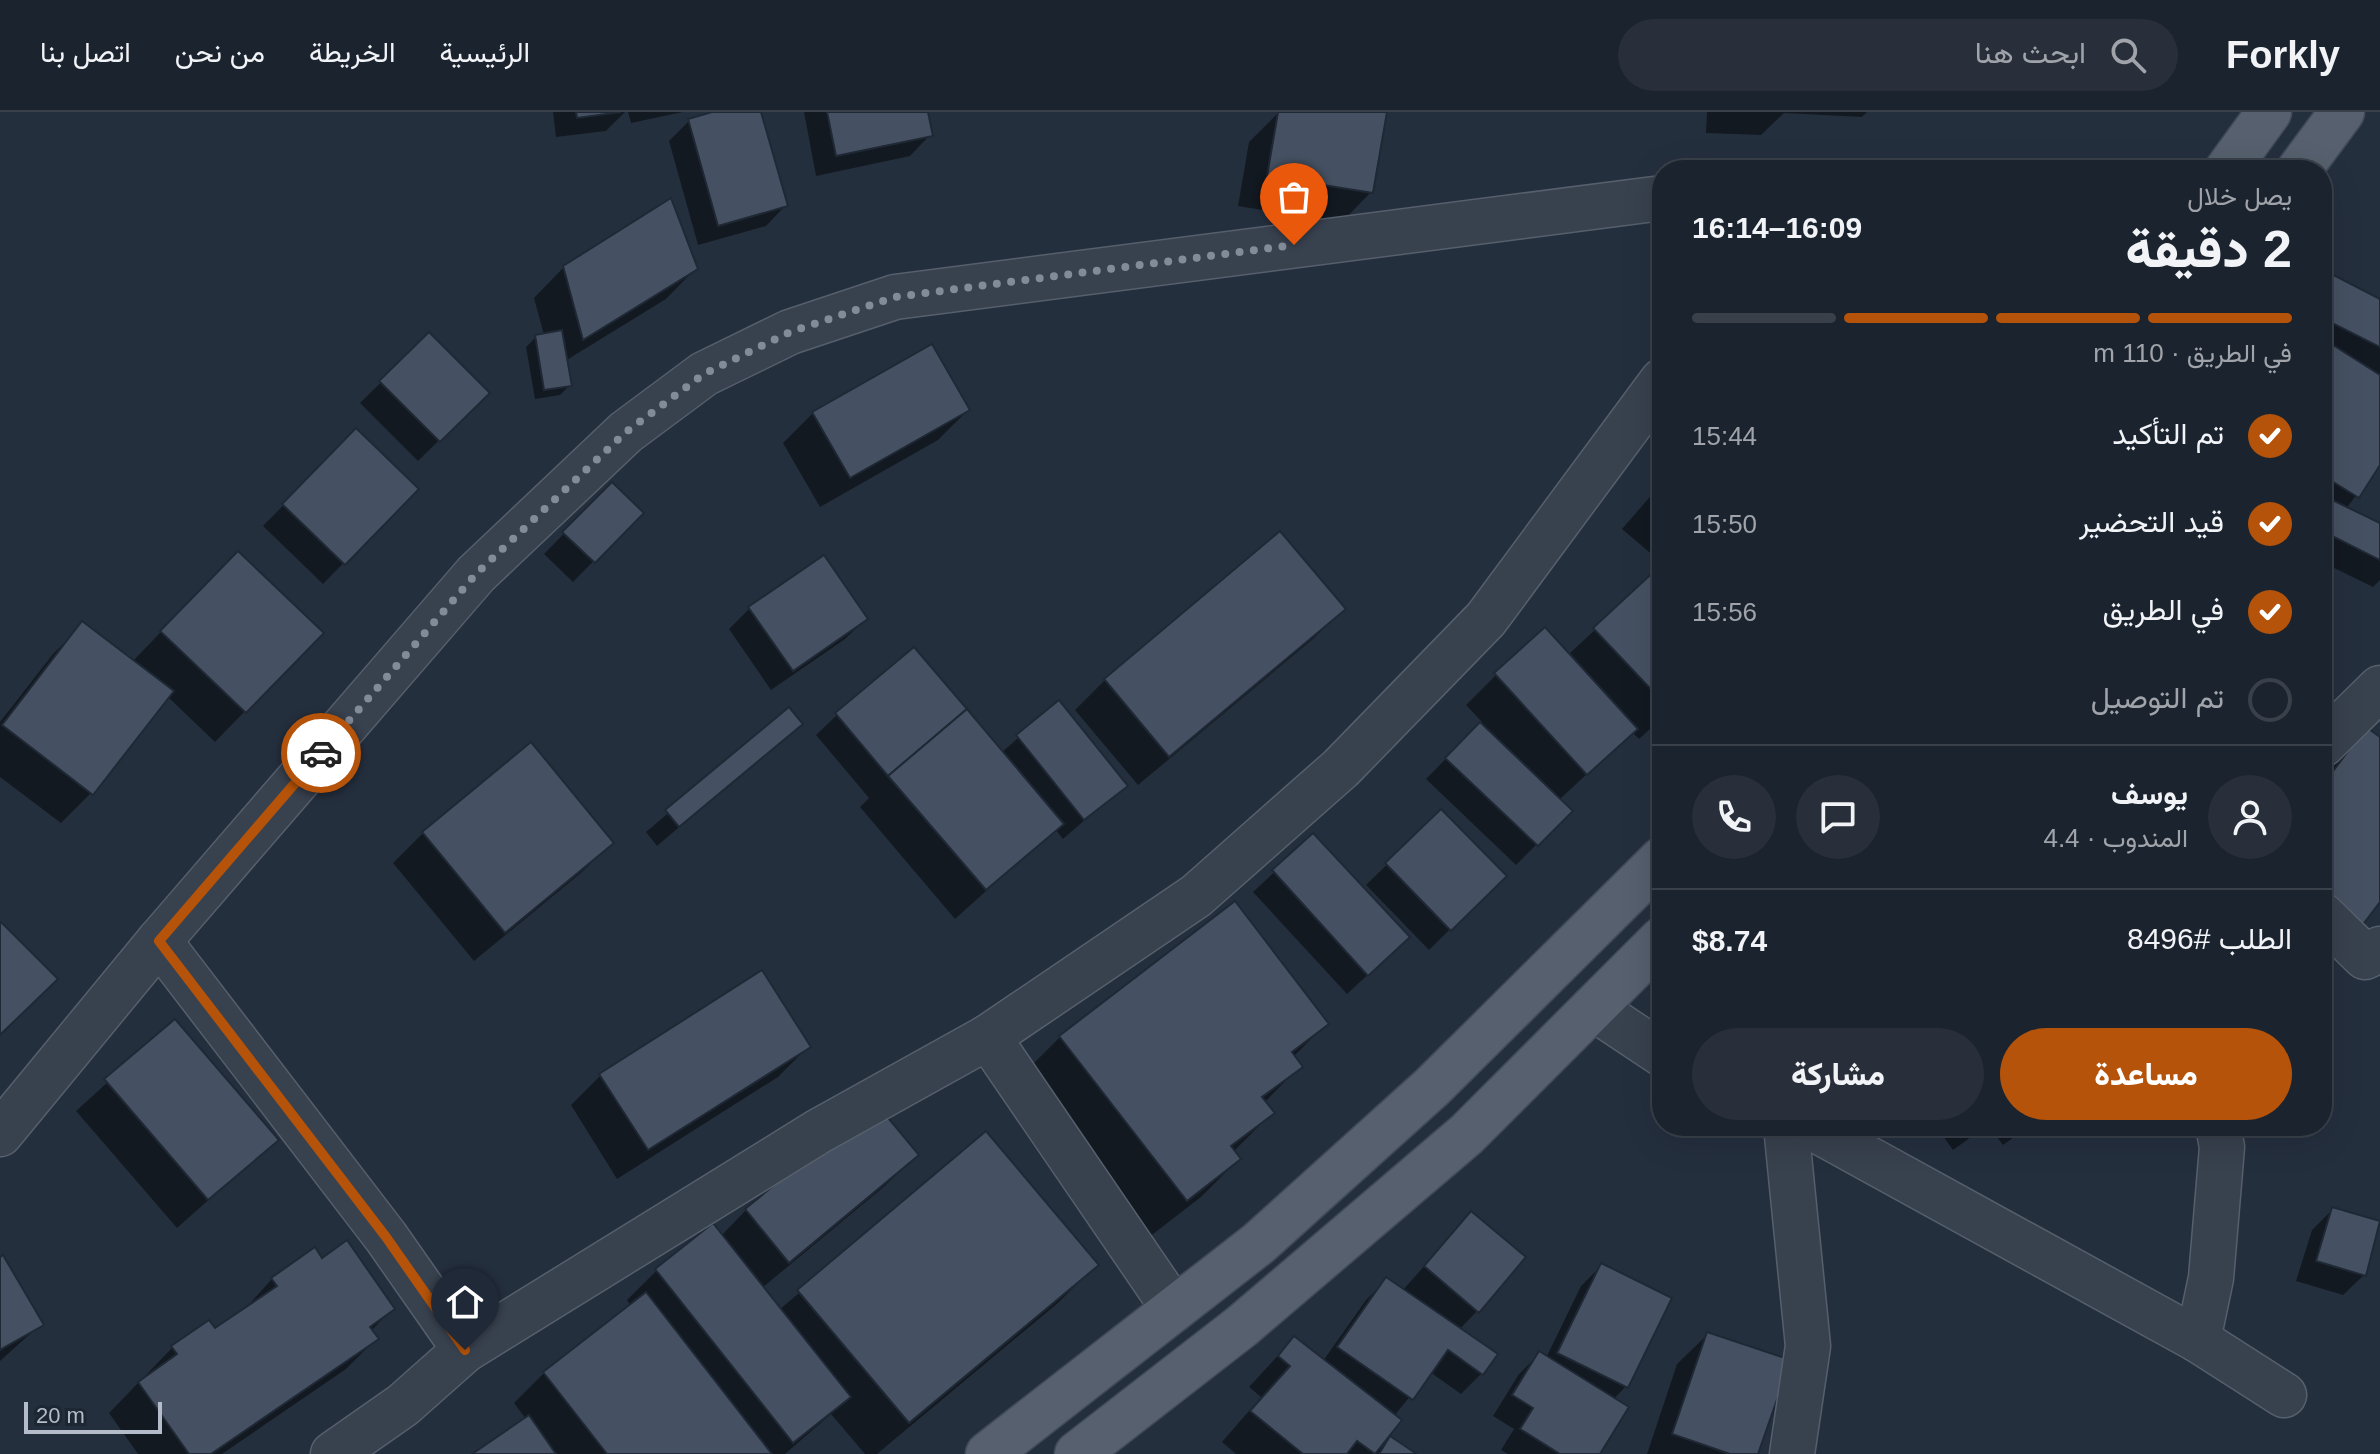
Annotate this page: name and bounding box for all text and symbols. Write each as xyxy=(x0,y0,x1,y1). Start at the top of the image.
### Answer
search box xyxy=(1618,19,2178,91)
icon: search xyxy=(2106,33,2150,77)
text: Forkly xyxy=(2226,34,2340,76)
text: ابحث هنا xyxy=(1975,36,2086,69)
text: اتصل بنا xyxy=(40,37,131,68)
text: من نحن xyxy=(175,37,265,68)
text: الخريطة xyxy=(309,37,396,68)
text: الرئيسية xyxy=(440,37,530,68)
pin xyxy=(1260,163,1328,245)
icon: bag xyxy=(1272,175,1316,219)
text: يصل خلال xyxy=(2187,181,2292,211)
text: 16:09–16:14 xyxy=(1692,211,1862,244)
text: 2 دقيقة xyxy=(2125,220,2292,278)
text: في الطريق · 110 m xyxy=(2093,338,2292,368)
icon: check xyxy=(2248,414,2292,458)
text: تم التأكيد xyxy=(2112,417,2224,450)
text: 15:44 xyxy=(1692,421,1757,451)
icon: check xyxy=(2248,502,2292,546)
text: قيد التحضير xyxy=(2079,505,2224,538)
text: 15:50 xyxy=(1692,509,1757,539)
icon: check xyxy=(2248,590,2292,634)
text: في الطريق xyxy=(2103,593,2224,626)
text: 15:56 xyxy=(1692,597,1757,627)
text: تم التوصيل xyxy=(2091,681,2224,714)
courier xyxy=(281,713,361,793)
icon: car xyxy=(299,731,343,775)
button: phone xyxy=(1692,775,1776,859)
button: chat xyxy=(1796,775,1880,859)
button: person xyxy=(2208,775,2292,859)
text: يوسف xyxy=(2111,777,2188,810)
text: المندوب · 4.4 xyxy=(2043,823,2188,853)
text: الطلب #8496 xyxy=(2127,922,2292,955)
text: $8.74 xyxy=(1692,924,1767,957)
button: مشاركة xyxy=(1692,1028,1984,1120)
button: مساعدة xyxy=(2000,1028,2292,1120)
pin xyxy=(431,1268,499,1350)
icon: home xyxy=(443,1280,487,1324)
scale bar xyxy=(24,1398,162,1434)
text: 20 m xyxy=(36,1403,85,1428)

